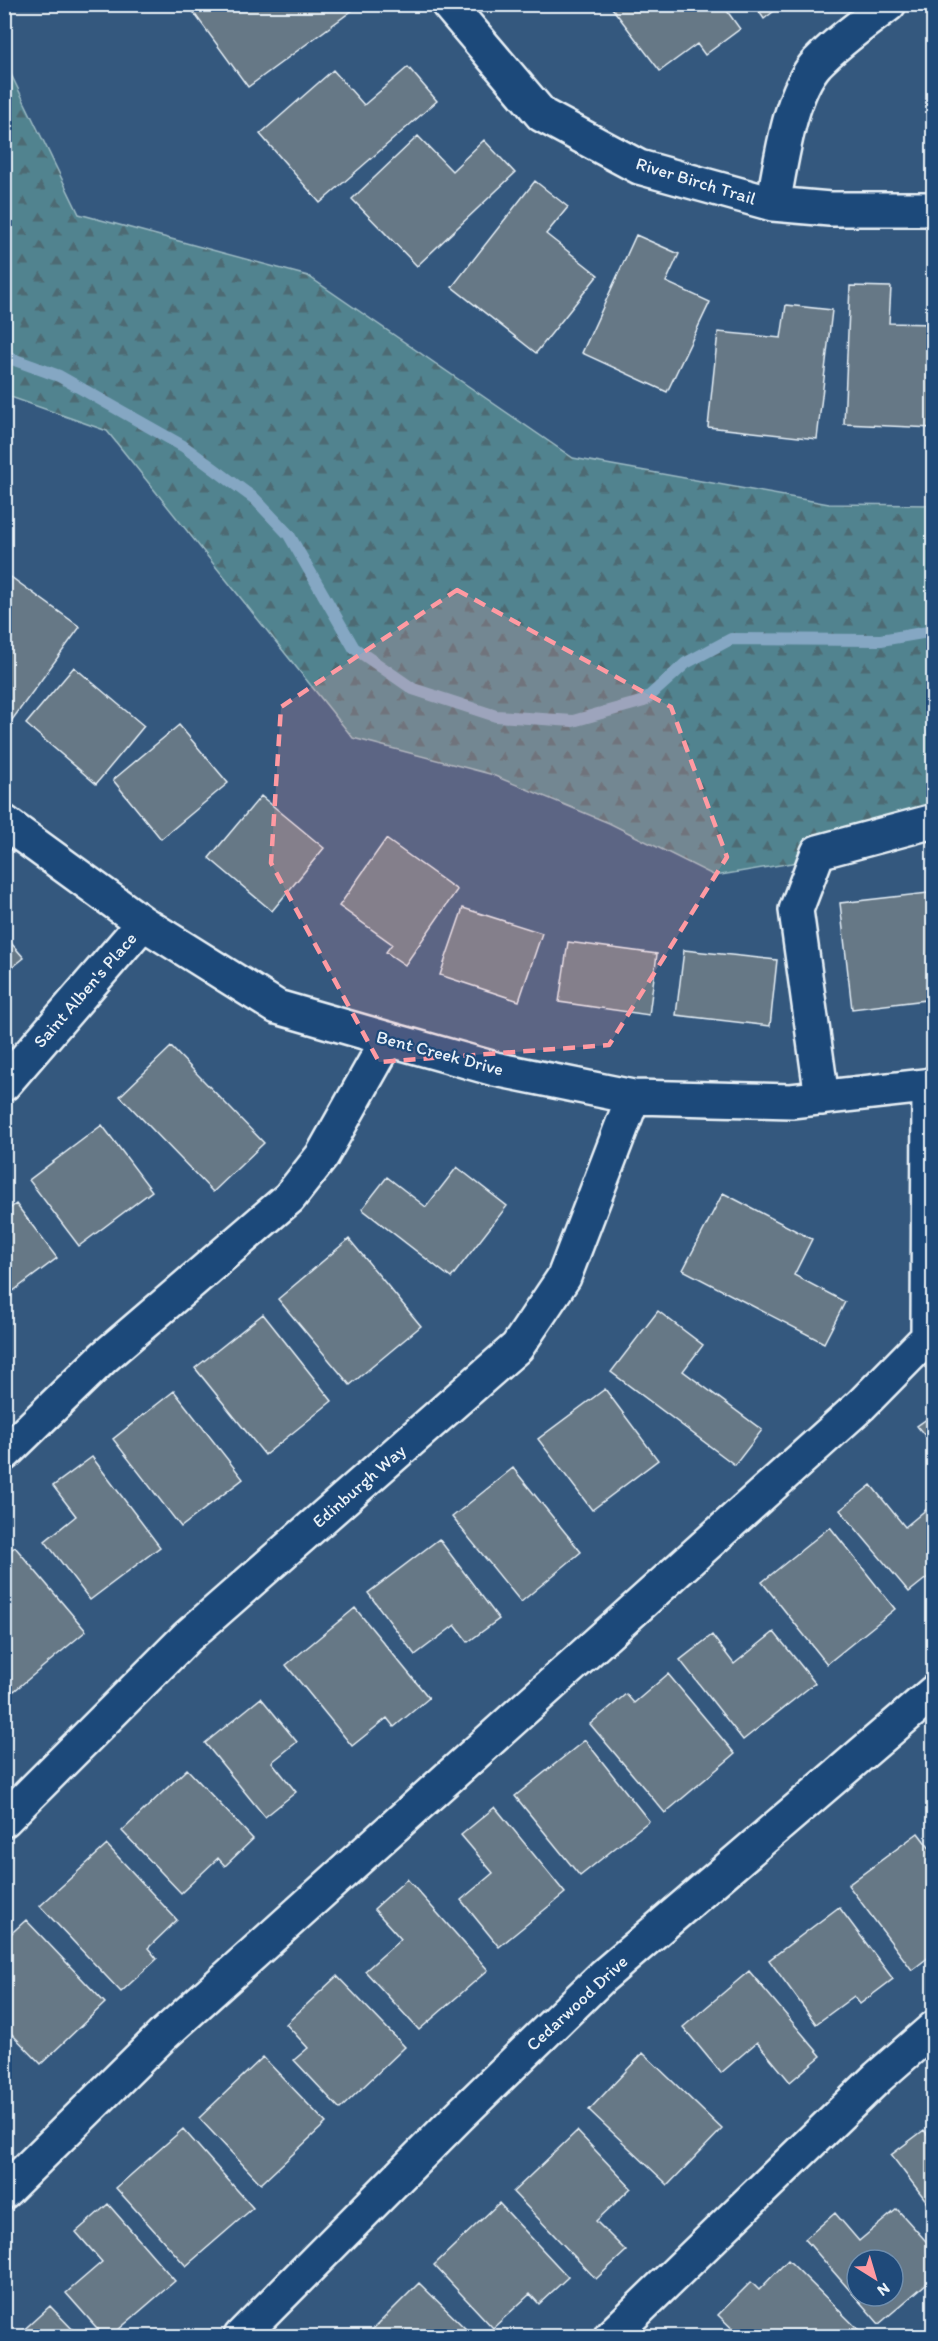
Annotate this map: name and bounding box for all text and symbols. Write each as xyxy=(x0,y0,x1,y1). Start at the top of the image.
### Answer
street label: River Birch Trail xyxy=(633,152,759,210)
street label: Saint Alben's Place xyxy=(29,928,141,1052)
street label: Bent Creek Drive xyxy=(374,1025,506,1081)
street label: Edinburgh Way xyxy=(308,1439,411,1532)
street label: Cedarwood Drive xyxy=(522,1950,632,2056)
north arrow xyxy=(845,2248,905,2308)
text: N xyxy=(874,2279,894,2300)

